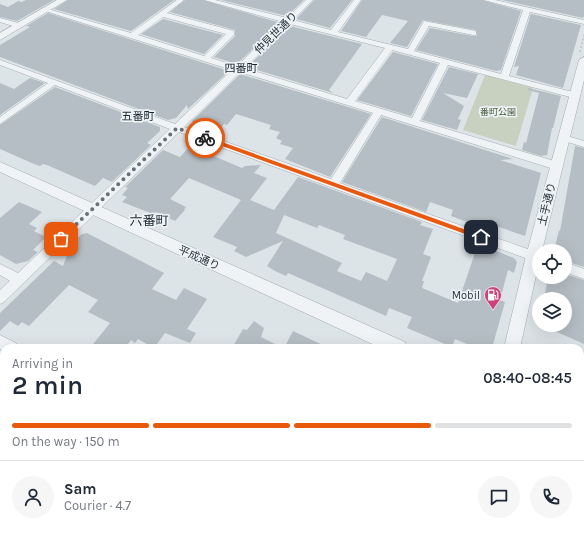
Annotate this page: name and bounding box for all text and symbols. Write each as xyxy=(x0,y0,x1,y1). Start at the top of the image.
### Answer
street label: 仲見世通り xyxy=(252,9,300,57)
district label: 四番町 xyxy=(225,62,258,75)
park label: 番町公園 xyxy=(480,107,516,117)
district label: 五番町 xyxy=(122,110,155,123)
courier xyxy=(185,118,225,158)
icon: bike xyxy=(194,127,216,149)
street label: 土手通り xyxy=(535,181,559,227)
district label: 六番町 xyxy=(129,213,169,228)
pin xyxy=(464,220,498,254)
pin xyxy=(44,222,78,256)
icon: home xyxy=(470,226,492,248)
icon: bag xyxy=(50,228,72,250)
street label: 平成通り xyxy=(176,243,222,273)
map controls xyxy=(532,244,572,332)
button: locate xyxy=(532,244,572,284)
fuel station icon: Mobil xyxy=(483,285,503,310)
place label: Mobil xyxy=(452,289,480,302)
button: layers xyxy=(532,292,572,332)
text: Arriving in xyxy=(12,356,73,371)
text: 08:40–08:45 xyxy=(483,369,572,387)
text: 2 min xyxy=(12,370,83,401)
text: On the way · 150 m xyxy=(12,434,120,449)
button: person xyxy=(12,476,54,518)
button: chat xyxy=(478,476,520,518)
button: phone xyxy=(530,476,572,518)
text: Sam xyxy=(64,480,97,498)
text: Courier · 4.7 xyxy=(64,498,131,513)

